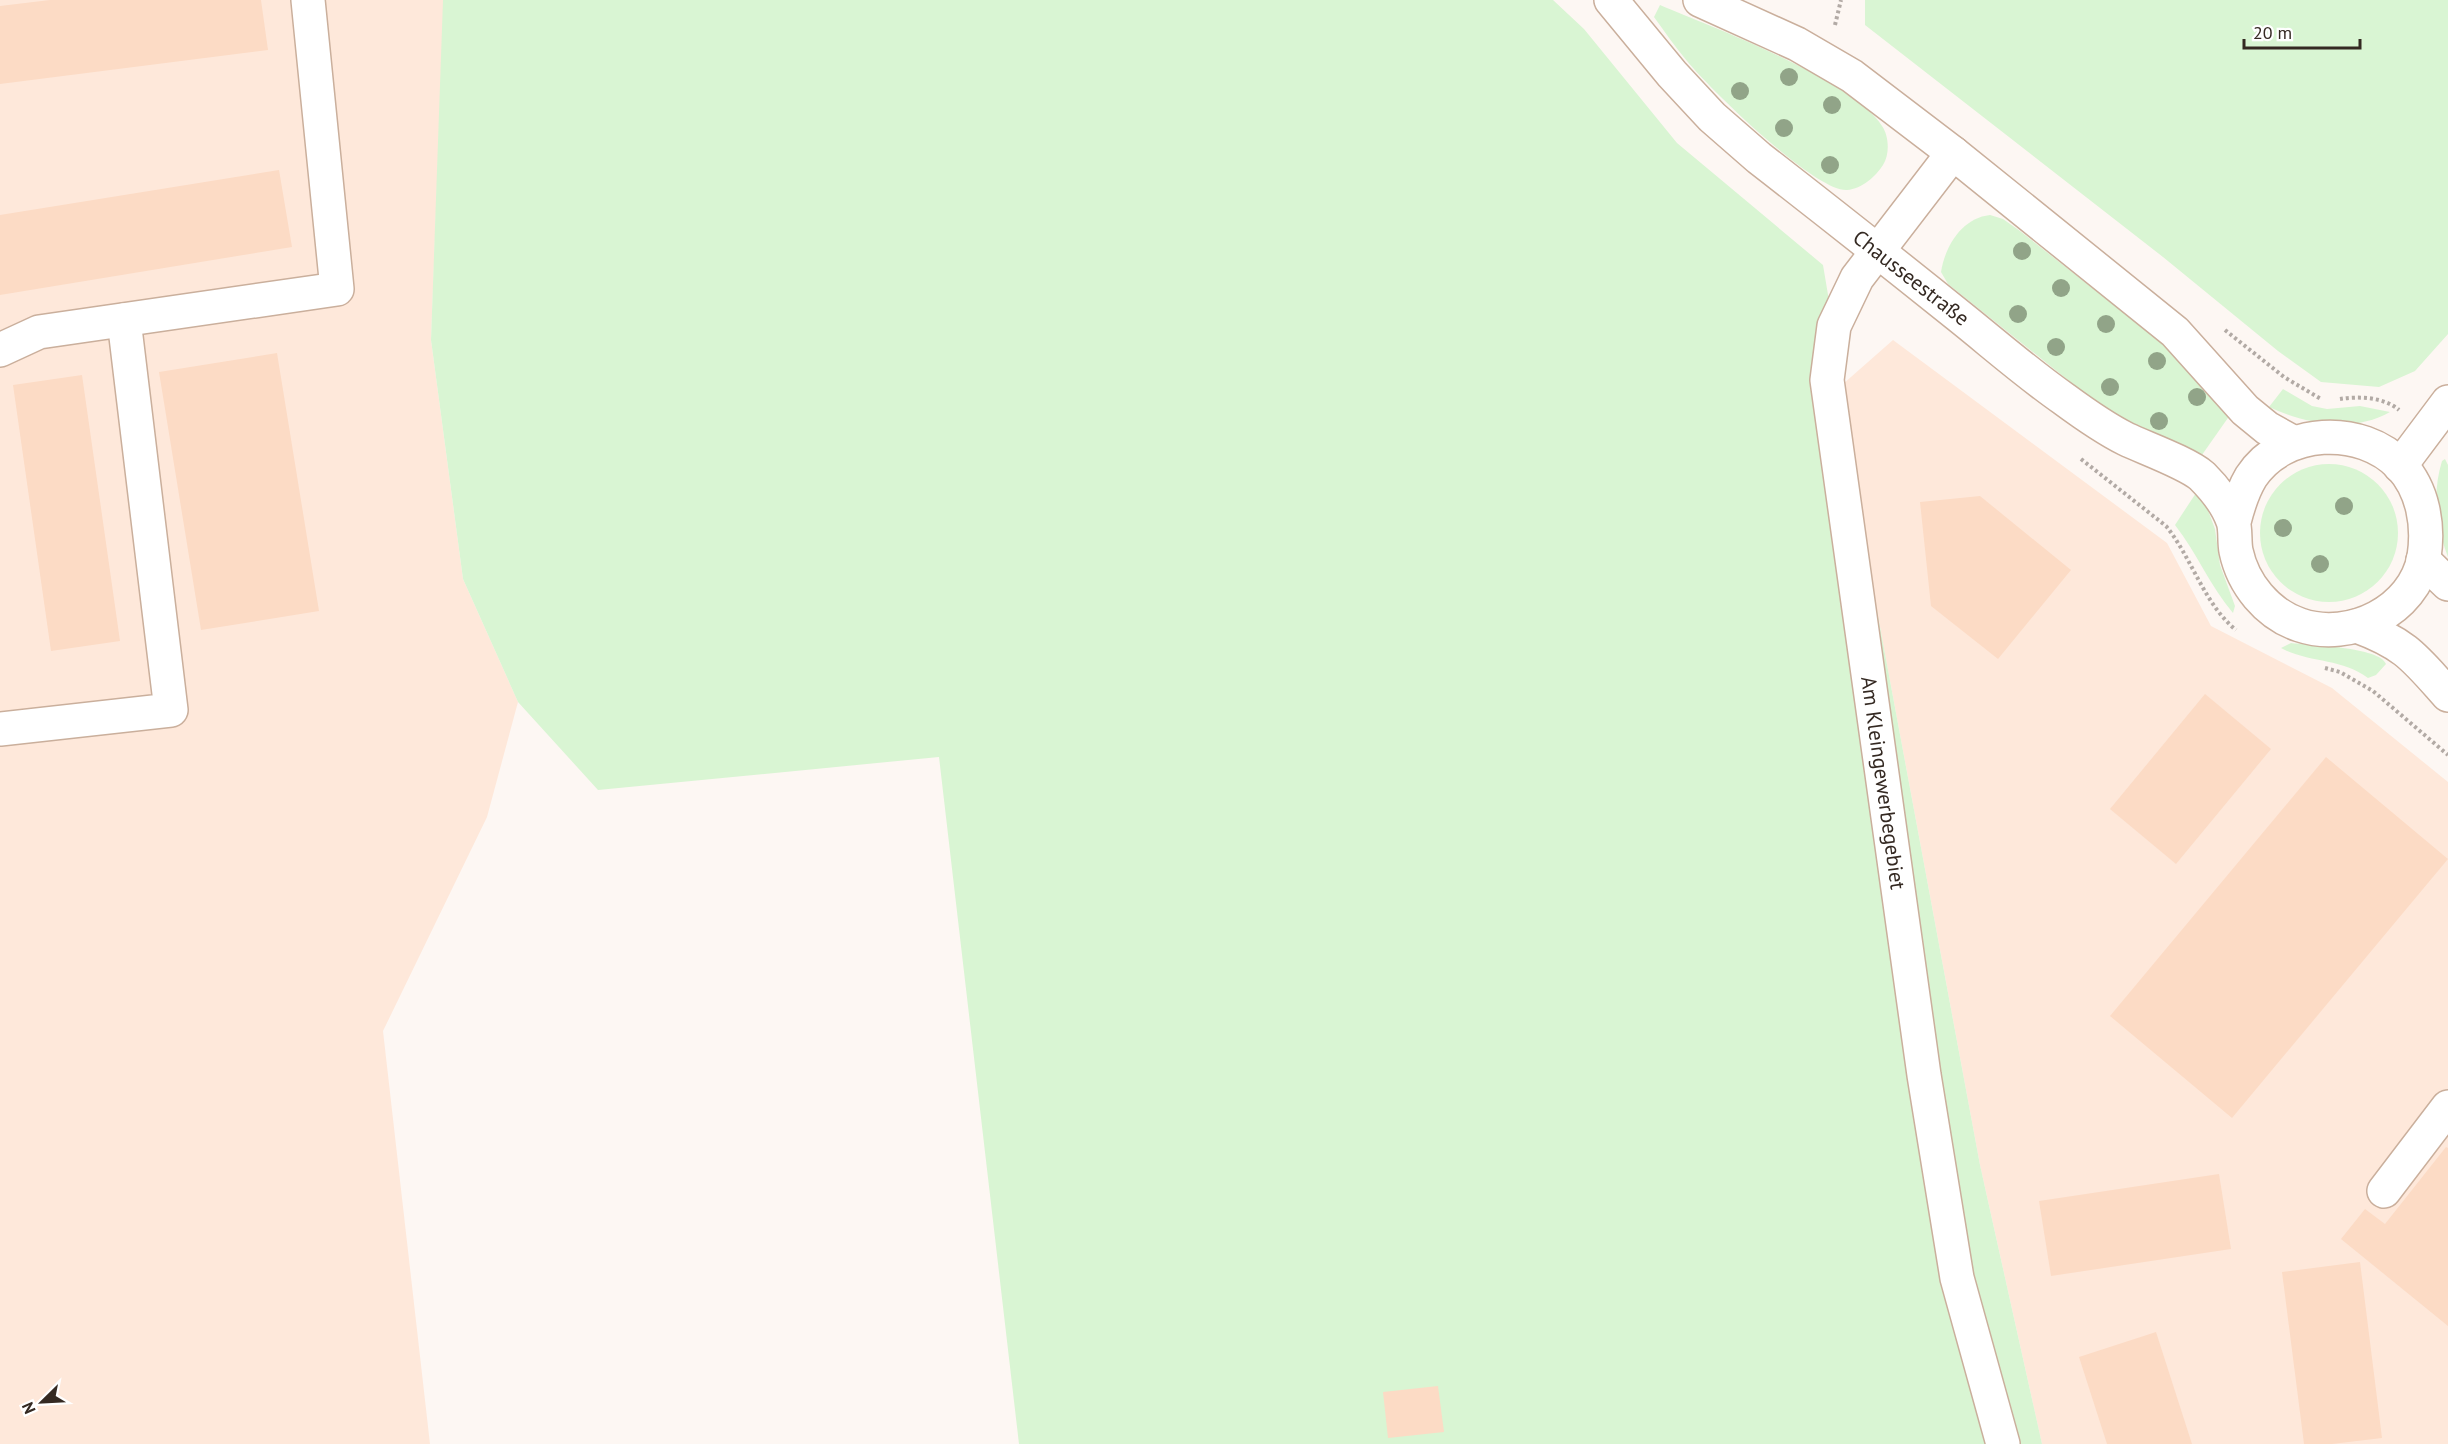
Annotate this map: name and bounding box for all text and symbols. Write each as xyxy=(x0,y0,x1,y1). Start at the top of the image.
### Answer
scale bar xyxy=(2244,12,2360,50)
text: 20 m xyxy=(2253,21,2292,44)
street label: Chausseestraße xyxy=(1848,224,1975,332)
street label: Am Kleingewerbegebiet xyxy=(1855,675,1912,891)
north arrow xyxy=(12,1372,72,1432)
text: N xyxy=(17,1399,40,1417)

